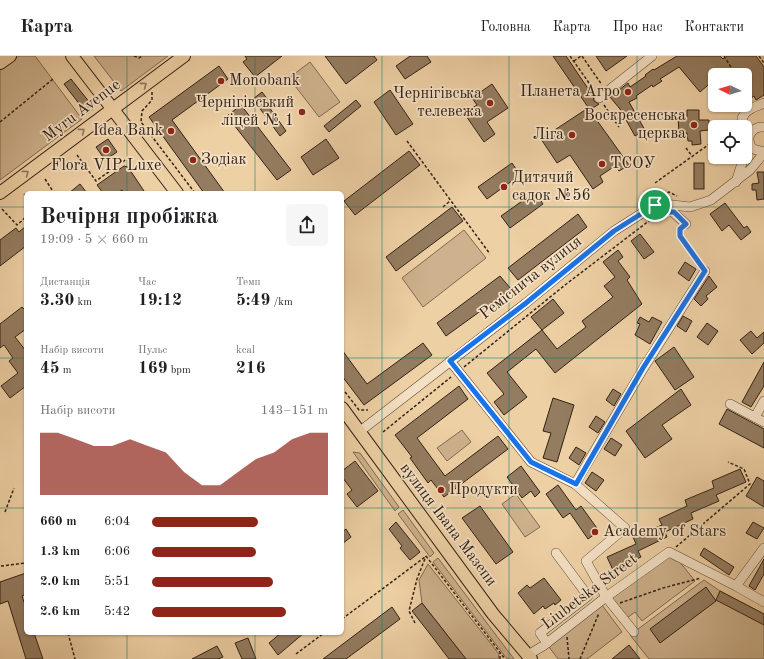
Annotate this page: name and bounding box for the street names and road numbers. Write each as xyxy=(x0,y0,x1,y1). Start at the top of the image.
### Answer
street label: Myru Avenue xyxy=(40,77,124,145)
street label: Реміснича вулиця xyxy=(477,233,585,323)
street label: вулиця Івана Мазепи xyxy=(397,460,499,590)
street label: Liubetska Street xyxy=(539,551,641,633)

